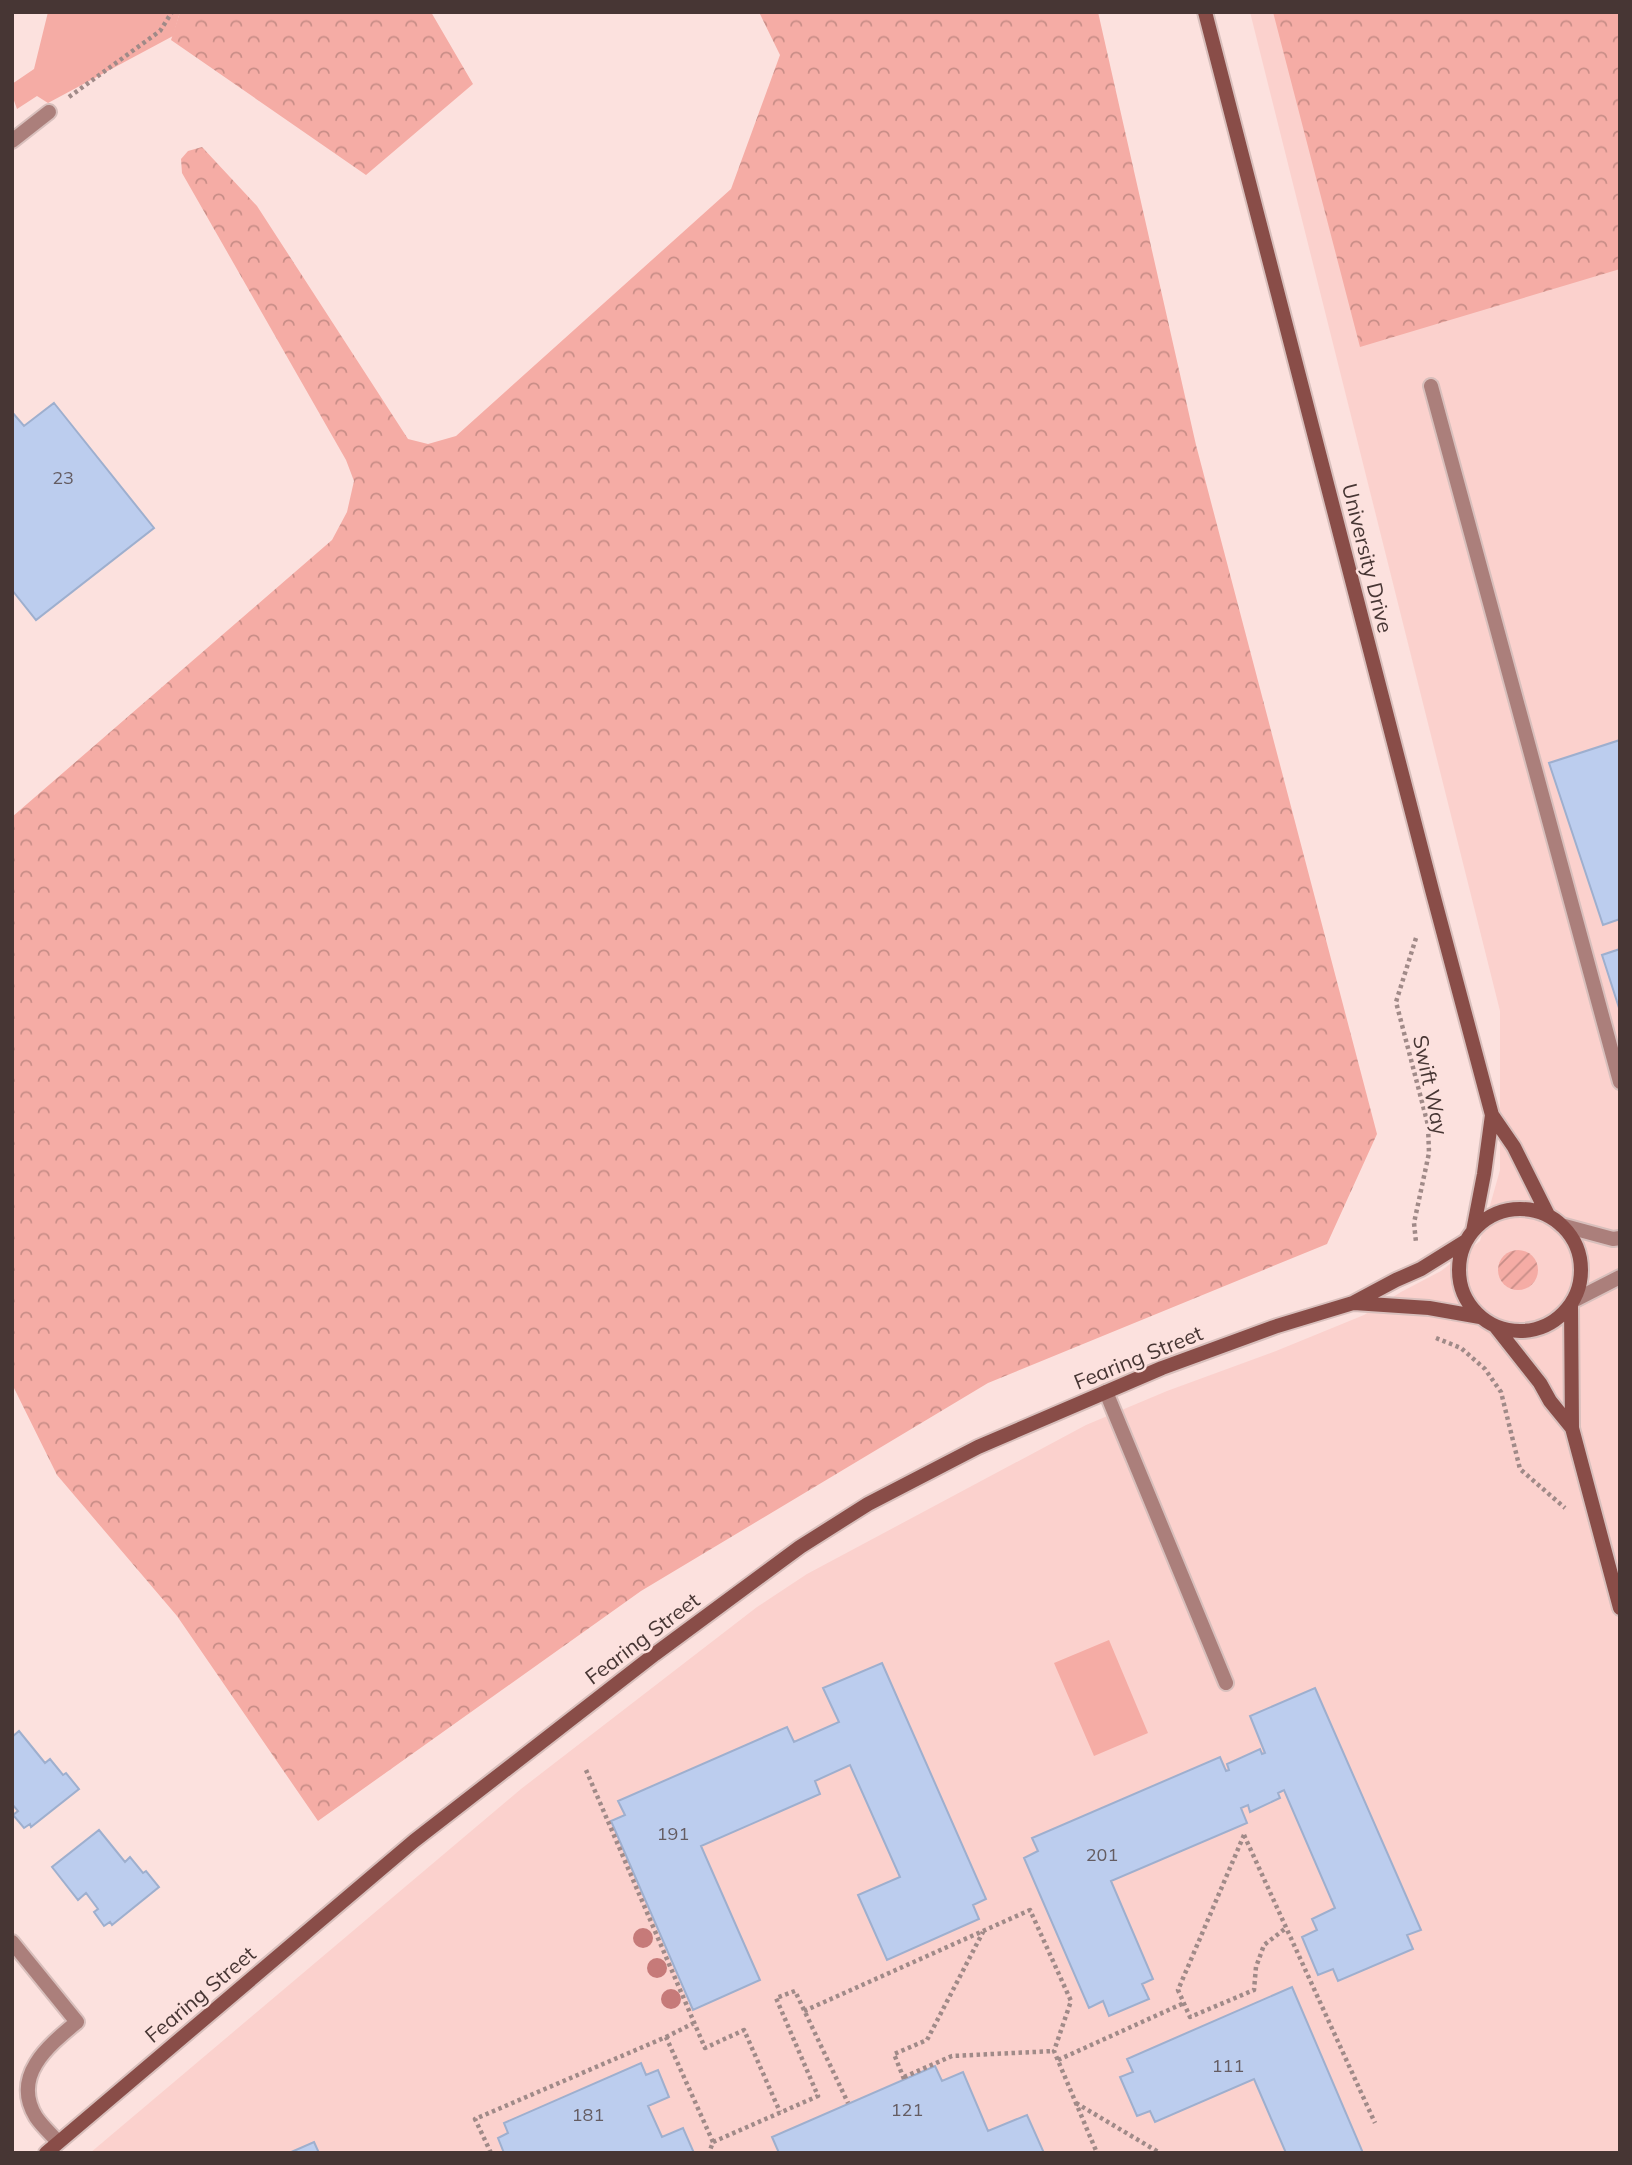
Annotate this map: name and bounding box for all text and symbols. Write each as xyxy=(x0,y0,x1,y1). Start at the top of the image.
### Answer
house number: 23 xyxy=(52,466,74,489)
street label: University Drive xyxy=(1337,481,1399,635)
street label: Swift Way xyxy=(1408,1033,1454,1137)
street label: Fearing Street xyxy=(1070,1319,1206,1395)
street label: Fearing Street xyxy=(580,1587,704,1689)
house number: 191 xyxy=(657,1822,689,1845)
house number: 201 xyxy=(1086,1843,1118,1866)
street label: Fearing Street xyxy=(139,1940,261,2048)
house number: 111 xyxy=(1212,2054,1244,2077)
house number: 121 xyxy=(891,2098,923,2121)
house number: 181 xyxy=(572,2103,604,2126)

